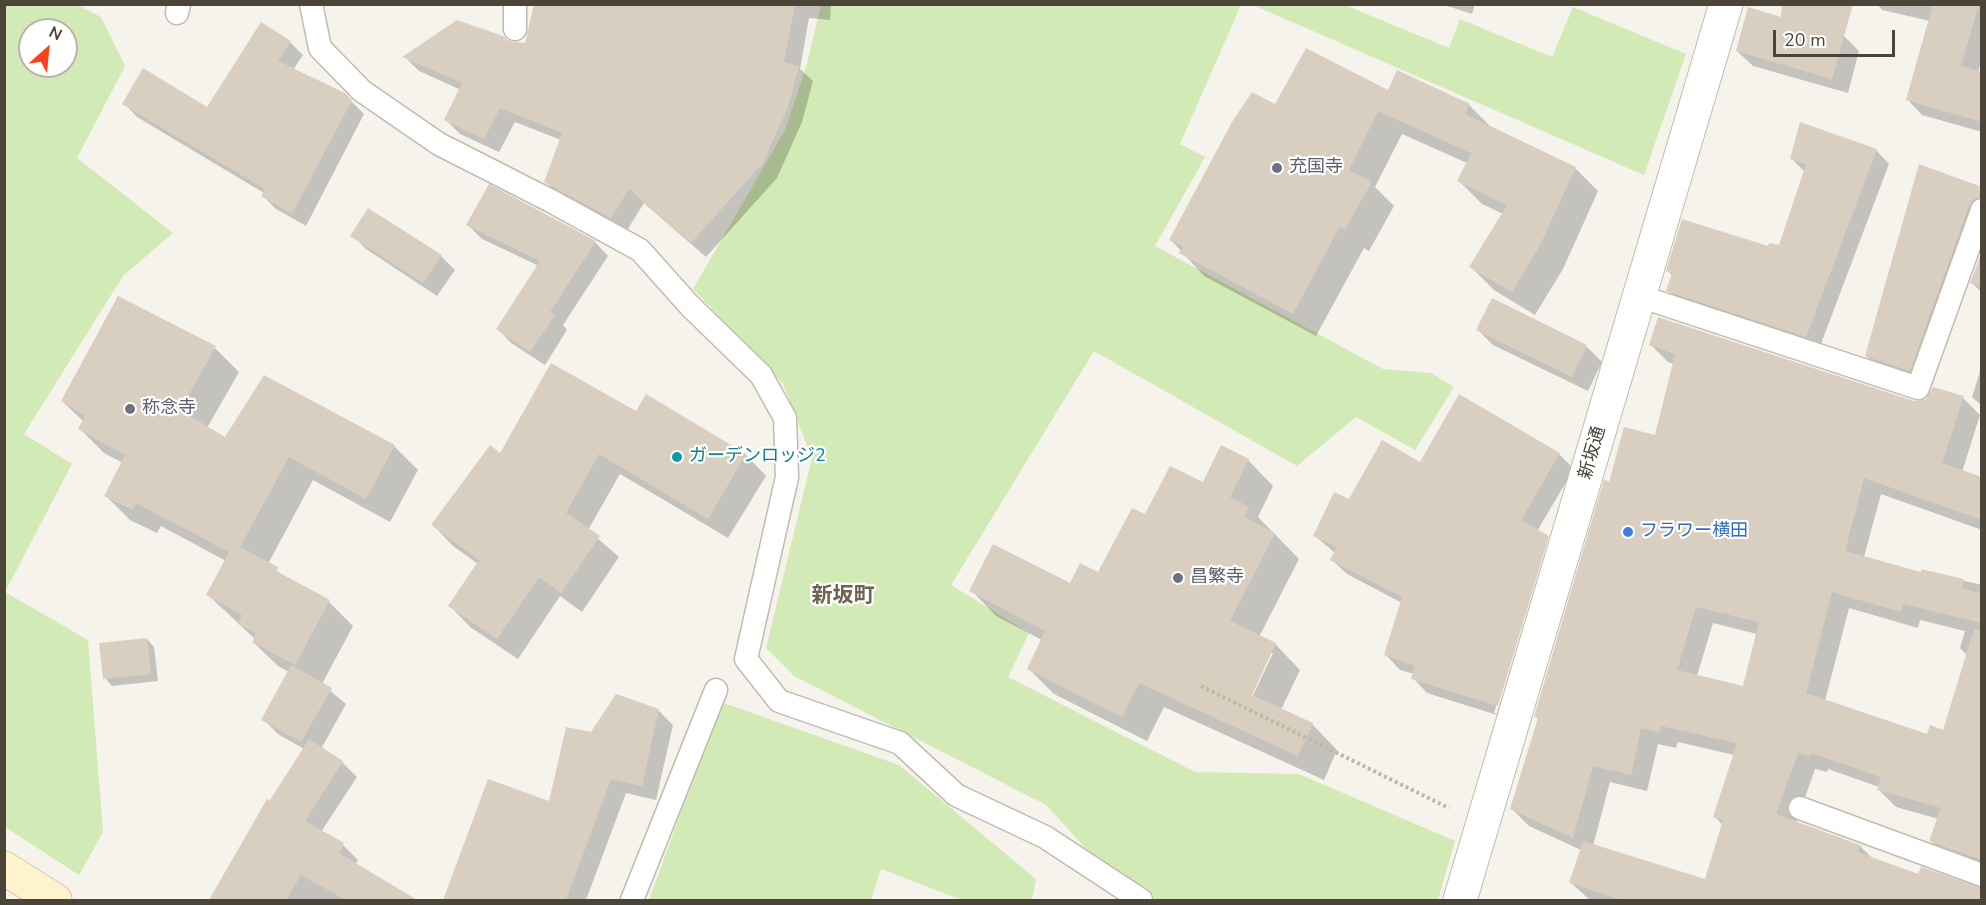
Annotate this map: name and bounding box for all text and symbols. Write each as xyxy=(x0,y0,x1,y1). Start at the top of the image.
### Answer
north arrow xyxy=(18,18,78,78)
scale bar xyxy=(1776,18,1898,56)
text: N xyxy=(45,21,66,46)
text: 20 m xyxy=(1784,28,1826,52)
place label: 充国寺 xyxy=(1289,157,1343,179)
marker: 充国寺 xyxy=(1270,161,1284,175)
place label: 称念寺 xyxy=(142,398,196,420)
marker: 称念寺 xyxy=(123,402,137,416)
street label: 新坂通 xyxy=(1575,424,1611,482)
place label: ガーデンロッジ2 xyxy=(689,446,826,468)
marker: ガーデンロッジ2 xyxy=(670,450,684,464)
place label: フラワー横田 xyxy=(1640,521,1748,543)
marker: フラワー横田 xyxy=(1621,525,1635,539)
place label: 昌繁寺 xyxy=(1190,567,1244,589)
marker: 昌繁寺 xyxy=(1171,571,1185,585)
district label: 新坂町 xyxy=(812,584,874,610)

